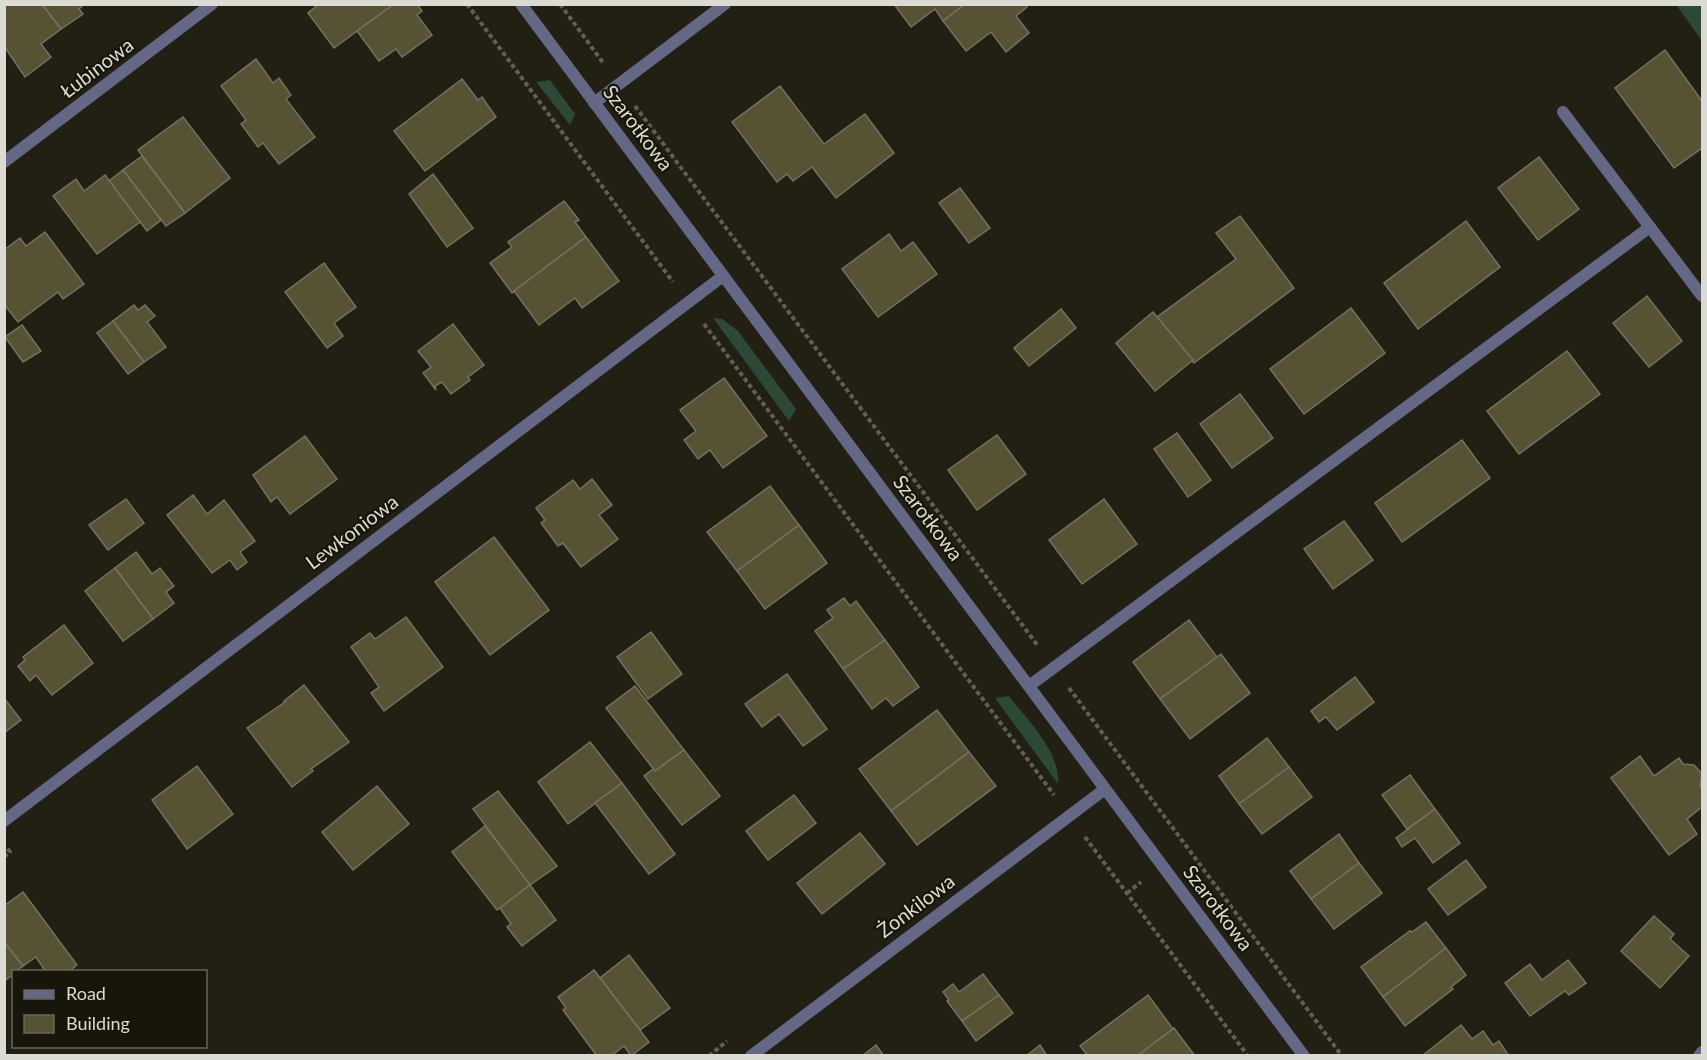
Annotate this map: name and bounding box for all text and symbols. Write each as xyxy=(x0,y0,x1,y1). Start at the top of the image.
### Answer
street label: Łubinowa xyxy=(55,32,138,102)
street label: Szarotkowa xyxy=(599,80,679,175)
street label: Szarotkowa xyxy=(889,470,969,565)
street label: Lewkoniowa xyxy=(301,489,402,574)
street label: Szarotkowa xyxy=(1179,860,1259,955)
street label: Żonkilowa xyxy=(872,868,959,942)
legend xyxy=(12,970,207,1048)
text: Road xyxy=(66,982,106,1004)
text: Building xyxy=(66,1012,130,1034)

